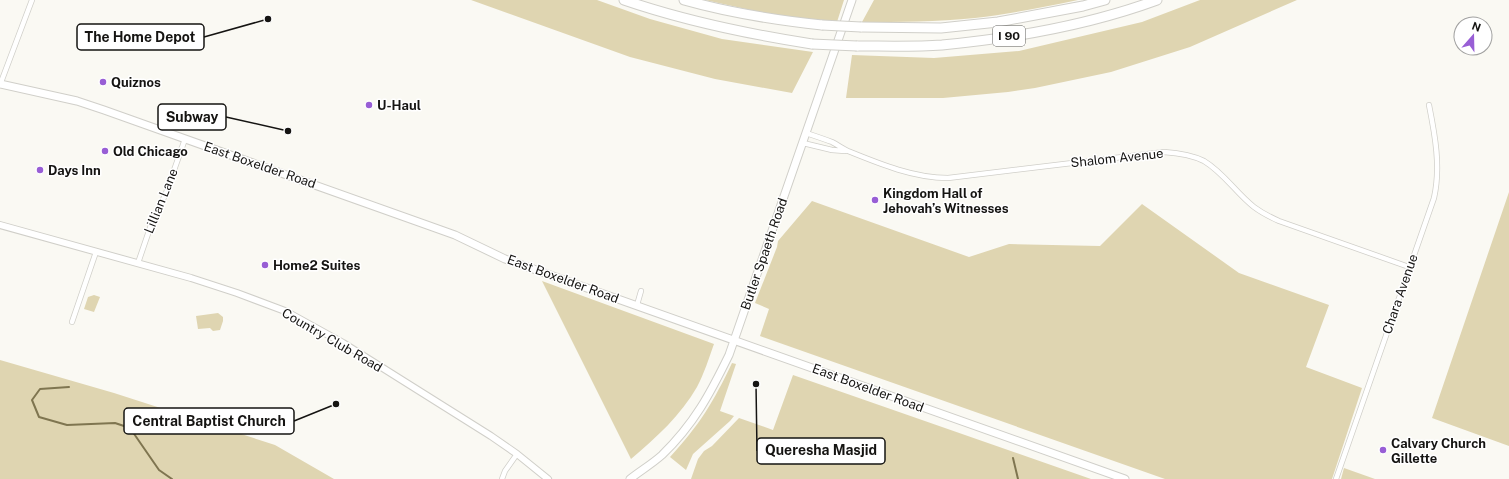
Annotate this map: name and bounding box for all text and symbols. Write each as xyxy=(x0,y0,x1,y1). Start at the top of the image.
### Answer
north arrow xyxy=(1453,16,1493,56)
text: N xyxy=(1470,19,1483,34)
callout: The Home Depot xyxy=(77,24,204,50)
road number: I 90 xyxy=(993,26,1025,46)
text: The Home Depot xyxy=(85,29,196,45)
place label: Quiznos xyxy=(111,75,161,90)
marker: Quiznos xyxy=(98,77,108,87)
place label: U-Haul xyxy=(377,98,421,113)
marker: U-Haul xyxy=(364,100,374,110)
callout: Subway xyxy=(158,104,226,130)
text: Subway xyxy=(166,109,218,125)
street label: East Boxelder Road xyxy=(202,139,318,191)
place label: Old Chicago xyxy=(113,144,188,159)
marker: Old Chicago xyxy=(100,146,110,156)
street label: Shalom Avenue xyxy=(1070,146,1164,170)
place label: Days Inn xyxy=(48,163,101,178)
marker: Days Inn xyxy=(35,165,45,175)
street label: Lillian Lane xyxy=(141,166,181,236)
place label: Kingdom Hall of Jehovah’s Witnesses xyxy=(883,186,1009,216)
marker: Kingdom Hall of Jehovah’s Witnesses xyxy=(870,195,880,205)
street label: Butler Spaeth Road xyxy=(738,196,790,312)
street label: East Boxelder Road xyxy=(505,252,621,306)
street label: Chara Avenue xyxy=(1379,252,1421,336)
place label: Home2 Suites xyxy=(273,258,361,273)
marker: Home2 Suites xyxy=(260,260,270,270)
street label: Country Club Road xyxy=(279,305,385,375)
street label: East Boxelder Road xyxy=(810,361,926,415)
callout: Central Baptist Church xyxy=(124,408,294,434)
text: Central Baptist Church xyxy=(132,413,286,429)
place label: Calvary Church Gillette xyxy=(1391,436,1486,466)
callout: Queresha Masjid xyxy=(757,438,885,464)
text: Queresha Masjid xyxy=(765,442,877,458)
marker: Calvary Church Gillette xyxy=(1378,445,1388,455)

